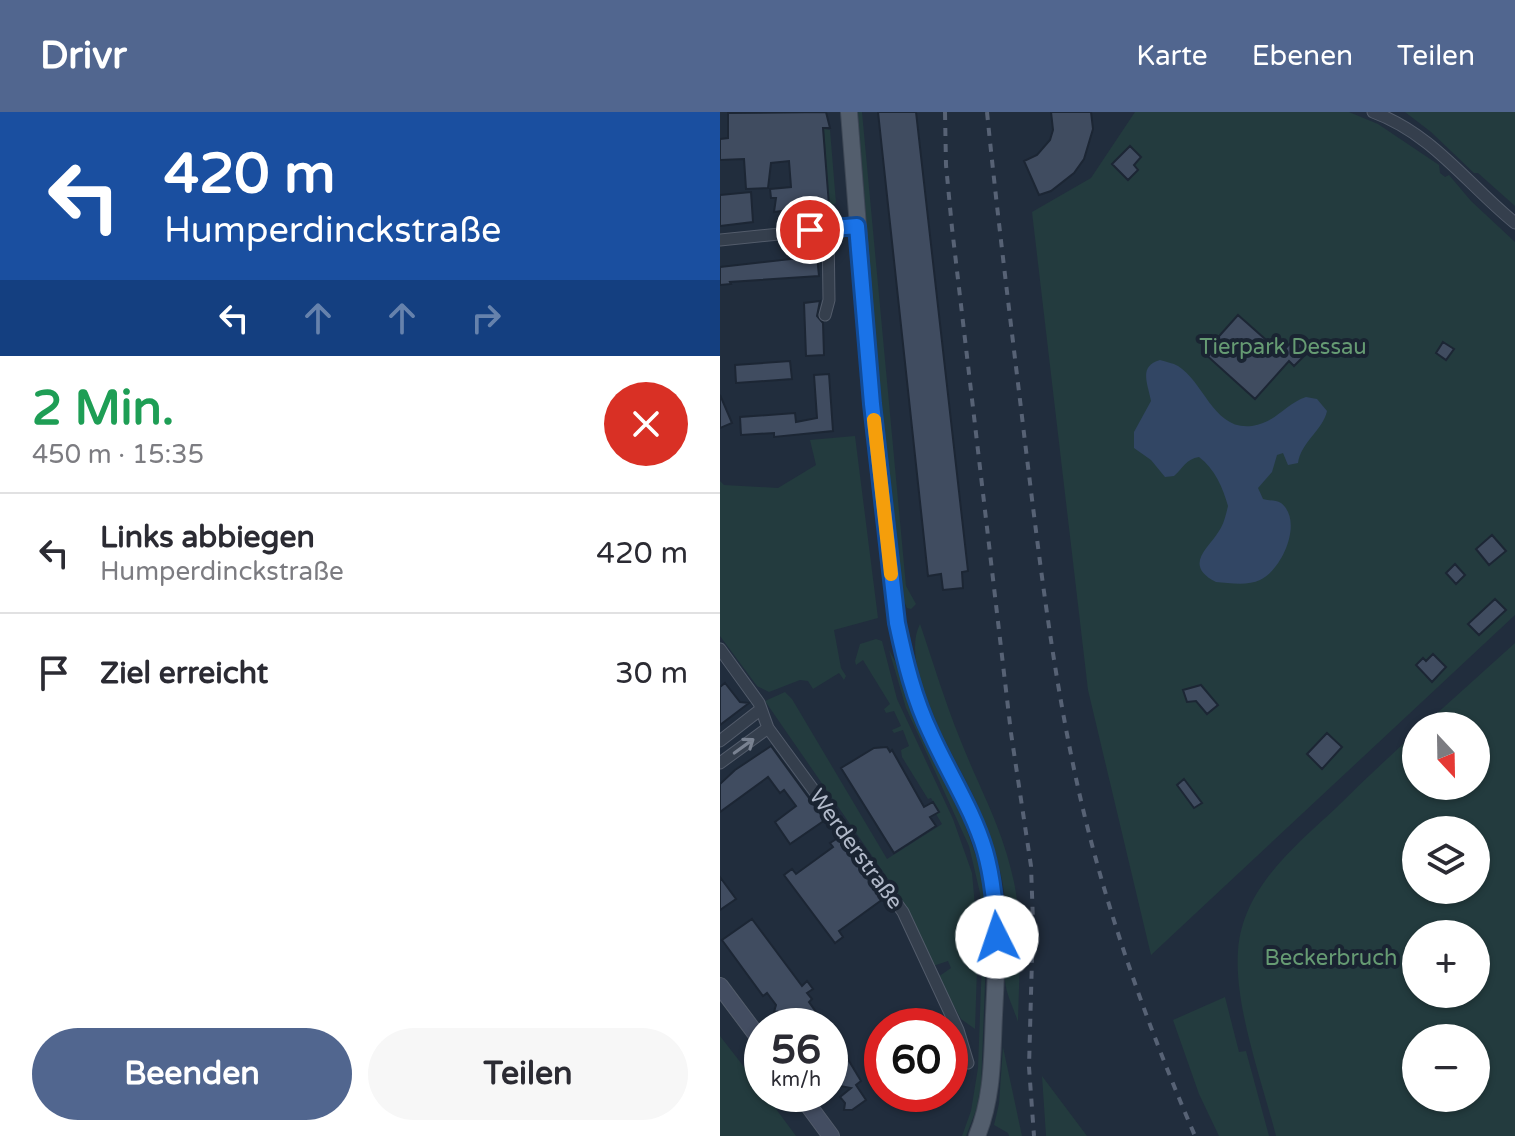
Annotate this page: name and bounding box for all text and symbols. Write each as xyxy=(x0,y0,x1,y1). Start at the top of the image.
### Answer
text: Drivr xyxy=(40,33,127,79)
text: Karte xyxy=(1136,39,1208,73)
text: Ebenen xyxy=(1252,39,1353,73)
text: Teilen xyxy=(1397,39,1475,73)
text: 420 m xyxy=(164,141,335,208)
icon: left xyxy=(32,144,136,248)
pin xyxy=(776,196,844,264)
icon: arrive xyxy=(788,208,832,252)
text: Humperdinckstraße xyxy=(164,209,501,252)
icon: left xyxy=(212,296,256,340)
icon: ahead xyxy=(296,296,340,340)
icon: ahead xyxy=(380,296,424,340)
icon: right xyxy=(464,296,508,340)
park label: Tierpark Dessau xyxy=(1199,334,1367,360)
text: 2 Min. xyxy=(32,380,174,438)
button: close xyxy=(604,382,688,466)
text: 450 m · 15:35 xyxy=(32,439,204,470)
text: Links abbiegen xyxy=(100,519,315,556)
icon: left xyxy=(32,531,76,575)
text: 420 m xyxy=(596,535,688,572)
text: Humperdinckstraße xyxy=(100,556,344,587)
icon: arrive xyxy=(32,651,76,695)
text: Ziel erreicht xyxy=(100,655,268,692)
text: 30 m xyxy=(615,655,688,692)
north arrow xyxy=(1402,712,1490,800)
map controls xyxy=(1402,712,1490,1112)
one-way arrow xyxy=(733,737,754,754)
street label: Werderstraße xyxy=(804,784,908,914)
button: layers xyxy=(1402,816,1490,904)
position arrow xyxy=(955,895,1039,979)
button: + xyxy=(1402,920,1490,1008)
park label: Beckerbruch xyxy=(1265,945,1397,971)
speed limit sign: 60 xyxy=(864,1008,968,1112)
button: − xyxy=(1402,1024,1490,1112)
text: 56 xyxy=(771,1026,821,1074)
button: Beenden xyxy=(32,1028,352,1120)
button: Teilen xyxy=(368,1028,688,1120)
text: km/h xyxy=(771,1068,821,1092)

